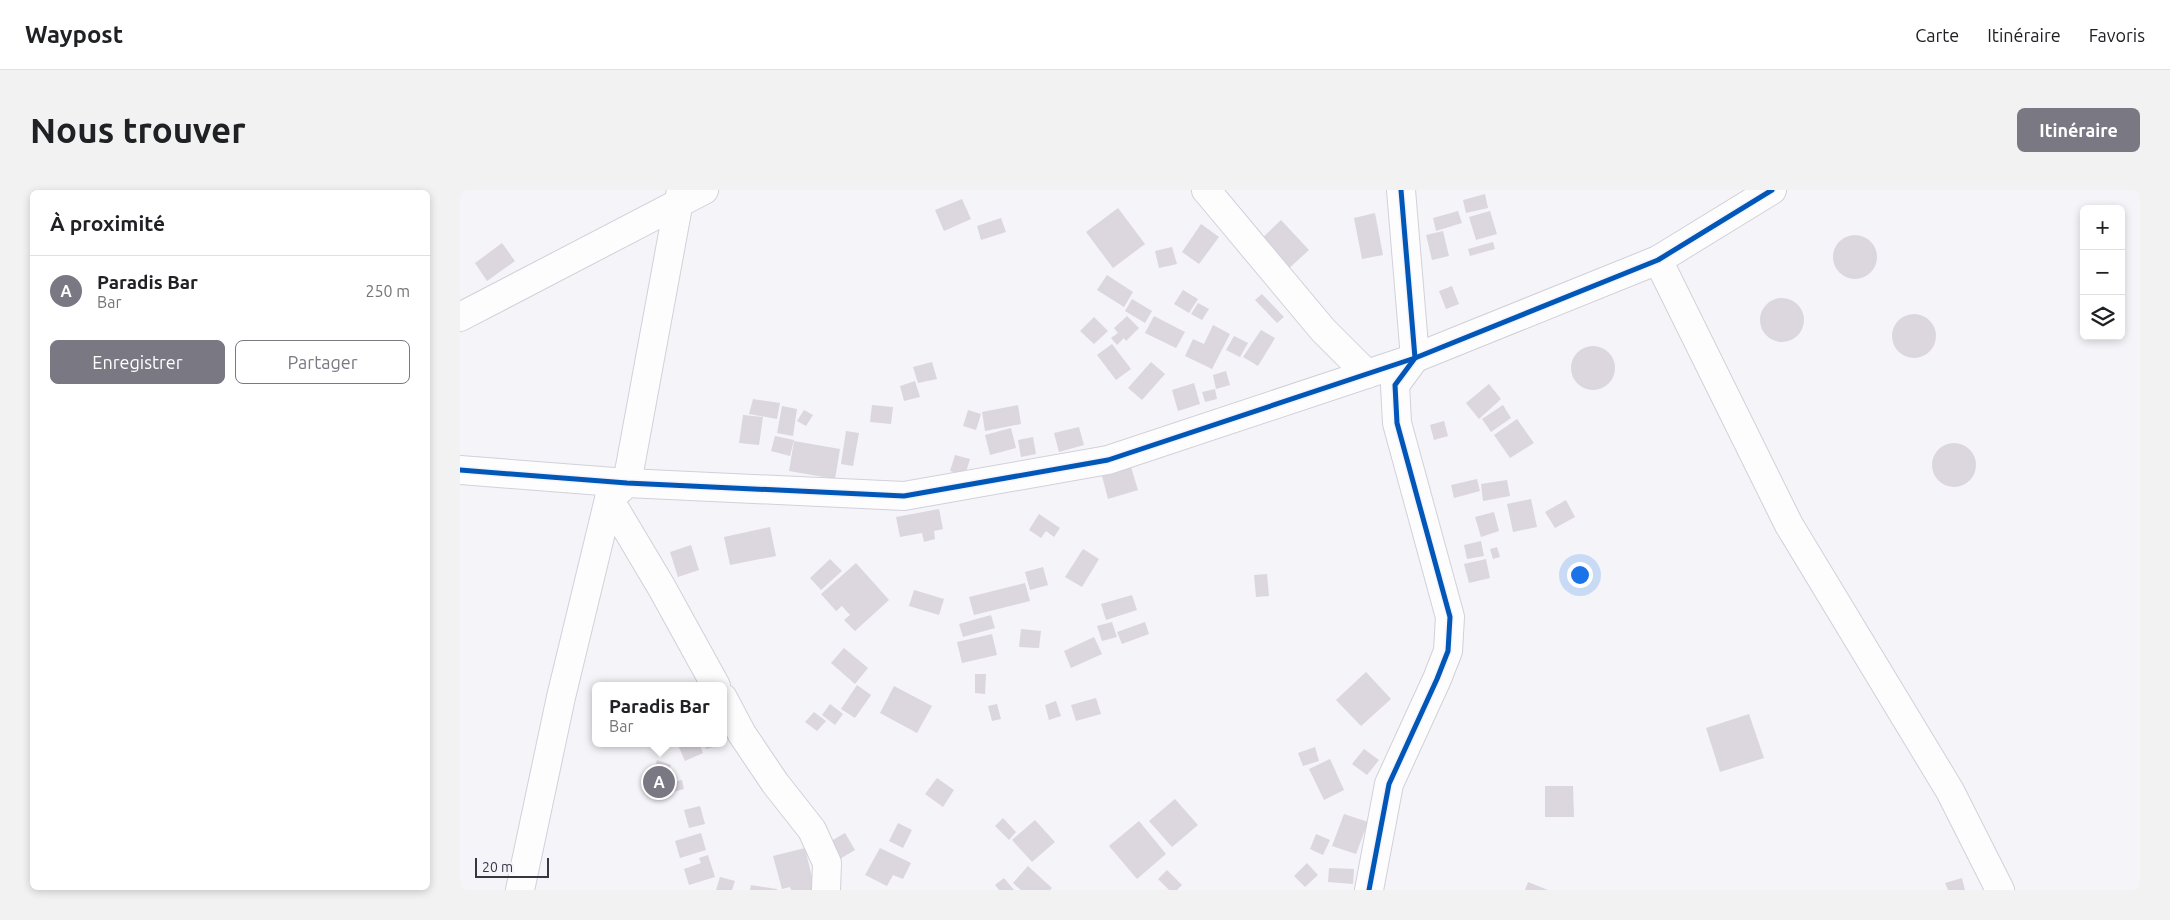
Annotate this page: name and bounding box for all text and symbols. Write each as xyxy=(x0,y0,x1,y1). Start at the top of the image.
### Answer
text: Waypost xyxy=(25,21,123,48)
text: Carte xyxy=(1915,25,1959,45)
text: Itinéraire xyxy=(1987,25,2061,45)
text: Favoris xyxy=(2089,25,2145,45)
button: Itinéraire xyxy=(2017,108,2140,152)
text: Nous trouver xyxy=(30,110,246,150)
map controls xyxy=(2080,205,2125,340)
button: + xyxy=(2080,205,2125,250)
text: À proximité xyxy=(50,211,165,235)
button: − xyxy=(2080,250,2125,295)
text: Paradis Bar xyxy=(97,271,198,293)
text: A xyxy=(60,282,72,300)
text: 250 m xyxy=(365,282,410,300)
text: Bar xyxy=(97,293,121,311)
button: layers xyxy=(2080,295,2125,340)
button: Enregistrer xyxy=(50,340,225,384)
button: Partager xyxy=(235,340,410,384)
your location xyxy=(1567,562,1593,588)
popup xyxy=(592,682,727,747)
text: Paradis Bar xyxy=(609,695,710,717)
text: Bar xyxy=(609,717,634,735)
pin: A xyxy=(643,763,675,801)
scale bar xyxy=(475,855,549,878)
text: 20 m xyxy=(482,859,513,875)

